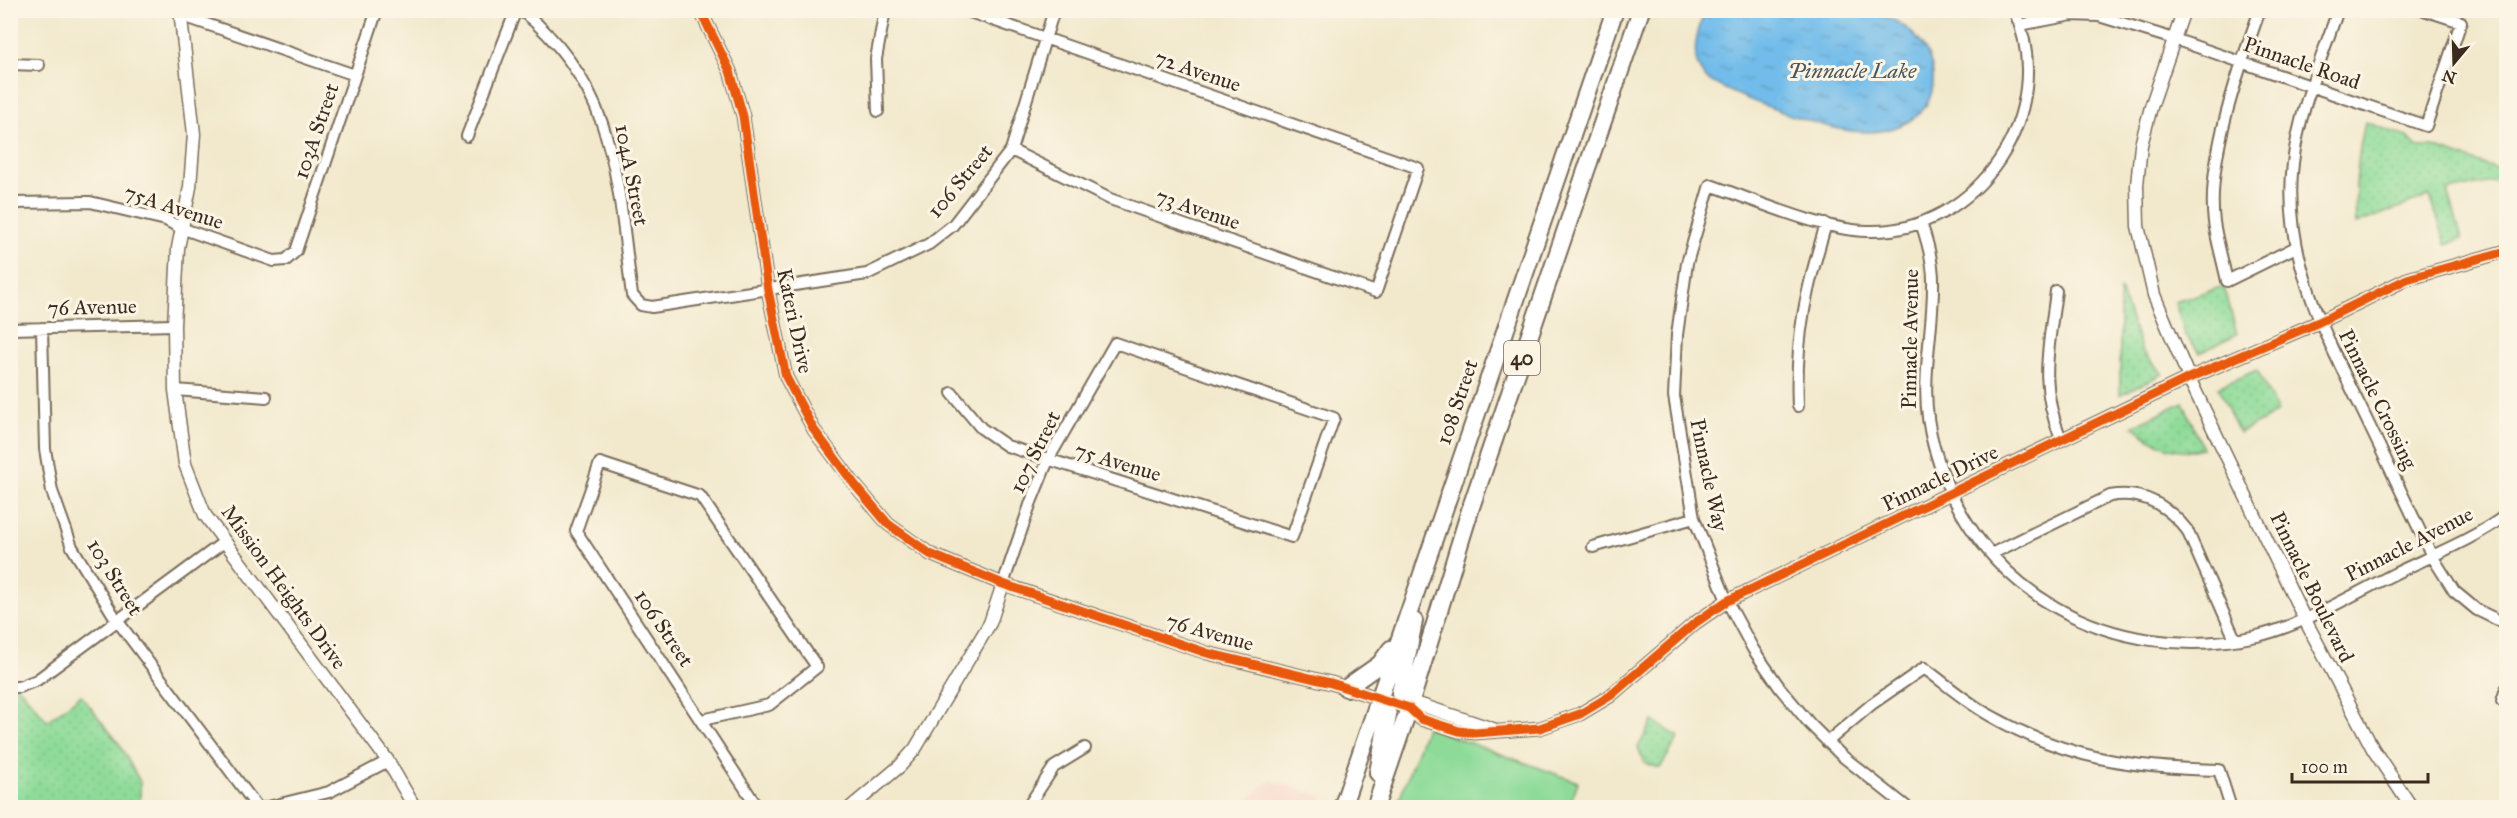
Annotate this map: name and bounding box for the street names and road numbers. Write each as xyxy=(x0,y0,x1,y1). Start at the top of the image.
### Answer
street label: Pinnacle Road xyxy=(2240,31,2364,95)
street label: 72 Avenue xyxy=(1152,44,1245,98)
street label: 103A Street xyxy=(287,79,345,182)
street label: 104A Street xyxy=(609,122,655,229)
street label: 106 Street xyxy=(922,139,999,223)
street label: 75A Avenue xyxy=(121,179,227,235)
street label: 73 Avenue xyxy=(1153,183,1244,236)
street label: Kateri Drive xyxy=(771,266,819,376)
street label: Pinnacle Avenue xyxy=(1896,268,1924,409)
street label: 76 Avenue xyxy=(47,293,137,321)
street label: Pinnacle Crossing xyxy=(2333,325,2423,473)
road number: 40 xyxy=(1504,341,1540,375)
street label: 108 Street xyxy=(1430,355,1484,448)
street label: 107 Street xyxy=(1004,406,1066,497)
street label: Pinnacle Way xyxy=(1684,416,1734,535)
street label: 75 Avenue xyxy=(1072,437,1164,487)
street label: Pinnacle Drive xyxy=(1878,439,2002,517)
street label: Mission Heights Drive xyxy=(216,500,353,675)
street label: Pinnacle Avenue xyxy=(2341,500,2478,587)
street label: Pinnacle Boulevard xyxy=(2264,507,2360,667)
street label: 103 Street xyxy=(81,534,149,621)
street label: 106 Street xyxy=(629,584,700,672)
street label: 76 Avenue xyxy=(1163,607,1257,657)

